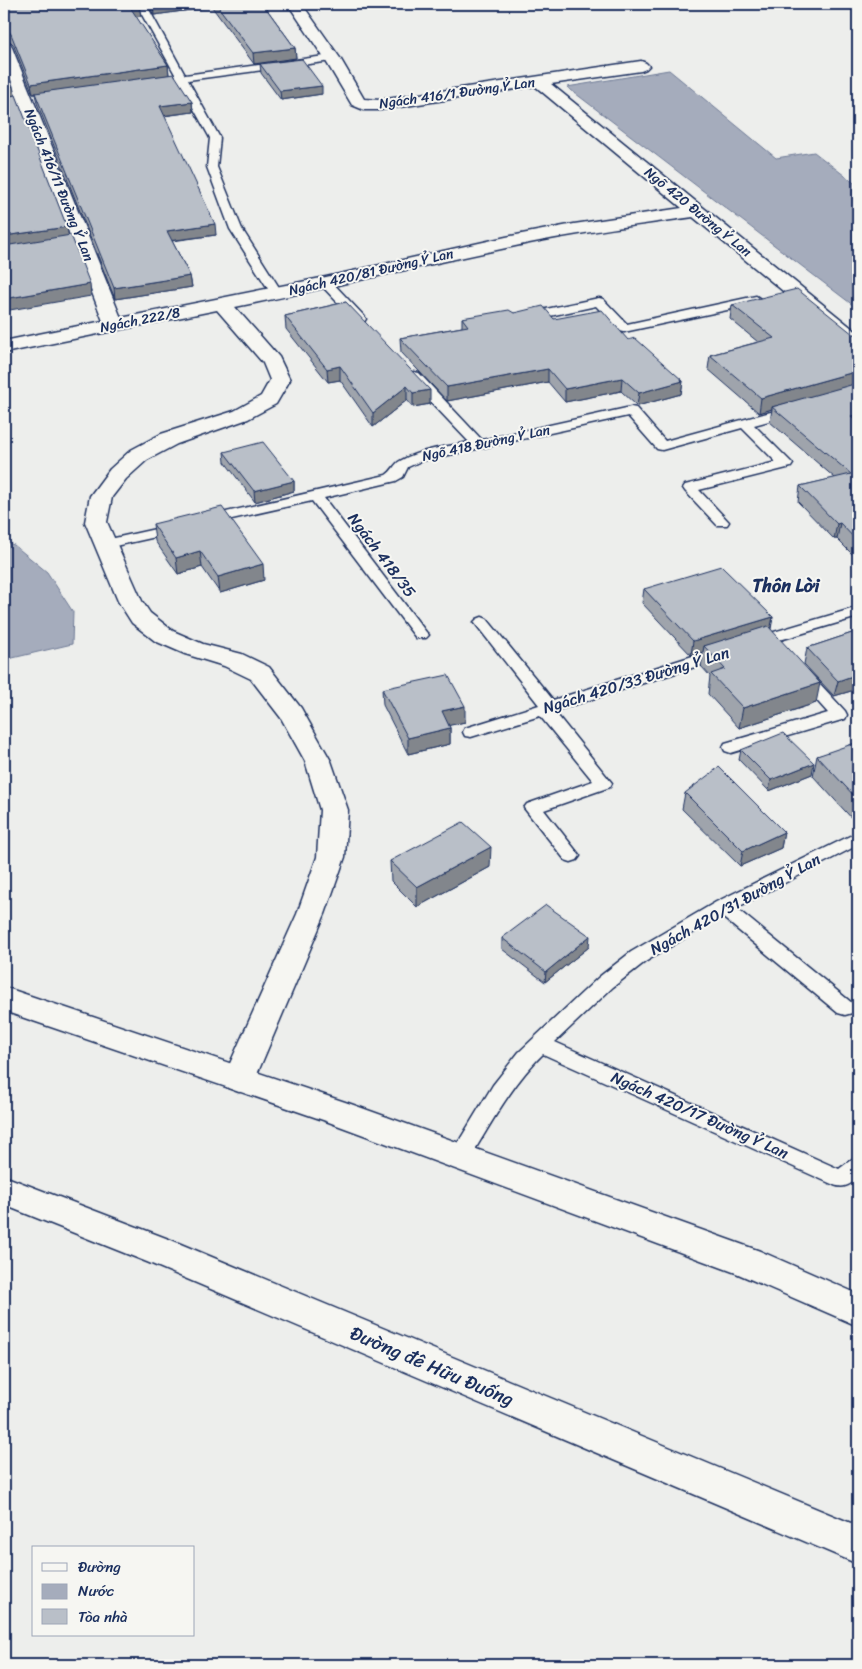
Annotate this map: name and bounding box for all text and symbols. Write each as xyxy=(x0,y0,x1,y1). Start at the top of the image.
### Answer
street label: Ngách 416/1 Đường Ỷ Lan xyxy=(377,70,537,116)
street label: Ngách 416/11 Đường Ỷ Lan xyxy=(17,105,101,266)
street label: Ngõ 420 Đường Ỷ Lan xyxy=(638,160,758,264)
street label: Ngách 420/81 Đường Ỷ Lan xyxy=(286,241,456,303)
street label: Ngách 222/8 xyxy=(98,300,183,340)
street label: Ngõ 418 Đường Ỷ Lan xyxy=(420,417,553,469)
street label: Ngách 418/35 xyxy=(340,506,424,604)
district label: Thôn Lời xyxy=(753,570,820,602)
street label: Ngách 420/33 Đường Ỷ Lan xyxy=(539,638,733,722)
street label: Ngách 420/31 Đường Ỷ Lan xyxy=(644,845,826,963)
street label: Ngách 420/17 Đường Ỷ Lan xyxy=(606,1063,794,1167)
street label: Đường đê Hữu Đuống xyxy=(345,1317,520,1416)
legend xyxy=(32,1546,195,1636)
text: Đường xyxy=(78,1554,121,1580)
text: Nước xyxy=(78,1578,115,1604)
text: Tòa nhà xyxy=(78,1604,128,1630)

